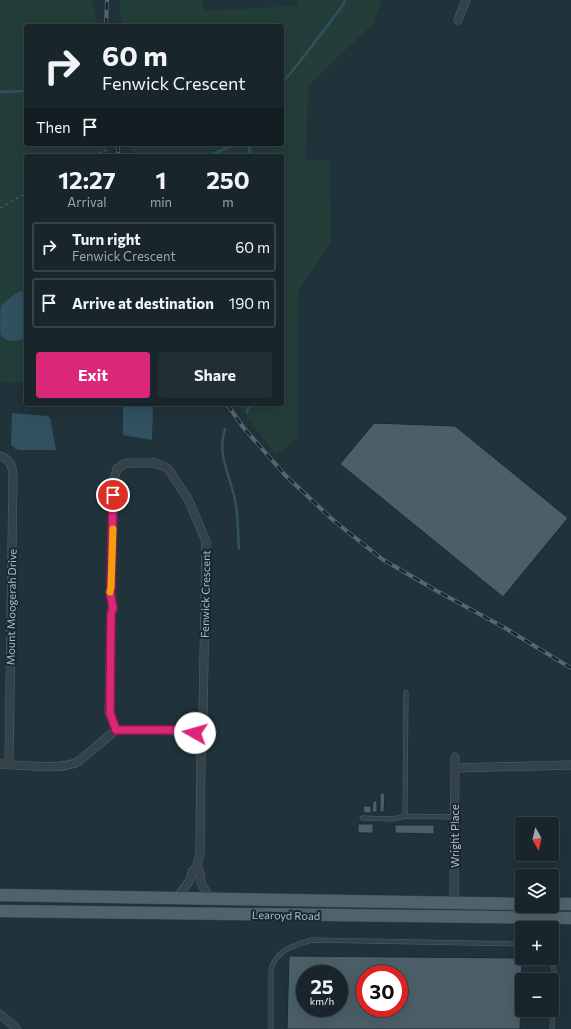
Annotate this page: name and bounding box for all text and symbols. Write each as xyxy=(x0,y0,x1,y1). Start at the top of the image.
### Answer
text: 60 m xyxy=(102,38,168,72)
icon: right xyxy=(36,40,88,92)
text: Fenwick Crescent xyxy=(102,72,246,94)
icon: arrive xyxy=(79,116,101,138)
text: Then xyxy=(36,118,71,136)
text: 12:27 xyxy=(58,165,116,194)
text: 1 xyxy=(156,165,166,194)
text: 250 xyxy=(206,165,250,194)
text: Arrival xyxy=(67,194,107,210)
text: min xyxy=(150,194,172,210)
text: m xyxy=(222,194,234,210)
text: Turn right xyxy=(72,230,141,248)
icon: right xyxy=(38,236,60,258)
text: 60 m xyxy=(235,238,270,256)
text: Fenwick Crescent xyxy=(72,248,176,264)
icon: arrive xyxy=(38,292,60,314)
text: Arrive at destination xyxy=(72,294,214,312)
text: 190 m xyxy=(229,294,270,312)
button: Exit xyxy=(36,352,150,398)
button: Share xyxy=(158,352,272,398)
pin xyxy=(96,478,130,512)
icon: arrive xyxy=(102,484,124,506)
street label: Mount Moogerah Drive xyxy=(3,548,19,665)
street label: Fenwick Crescent xyxy=(198,550,212,638)
position arrow xyxy=(174,712,216,754)
street label: Wright Place xyxy=(448,804,461,868)
north arrow xyxy=(515,817,559,861)
map controls xyxy=(515,817,559,1017)
button: layers xyxy=(515,869,559,913)
street label: Learoyd Road xyxy=(252,908,320,922)
button: + xyxy=(515,921,559,965)
speed limit sign: 30 xyxy=(356,965,408,1017)
button: − xyxy=(515,973,559,1017)
text: 25 xyxy=(310,974,334,998)
text: km/h xyxy=(310,995,334,1007)

